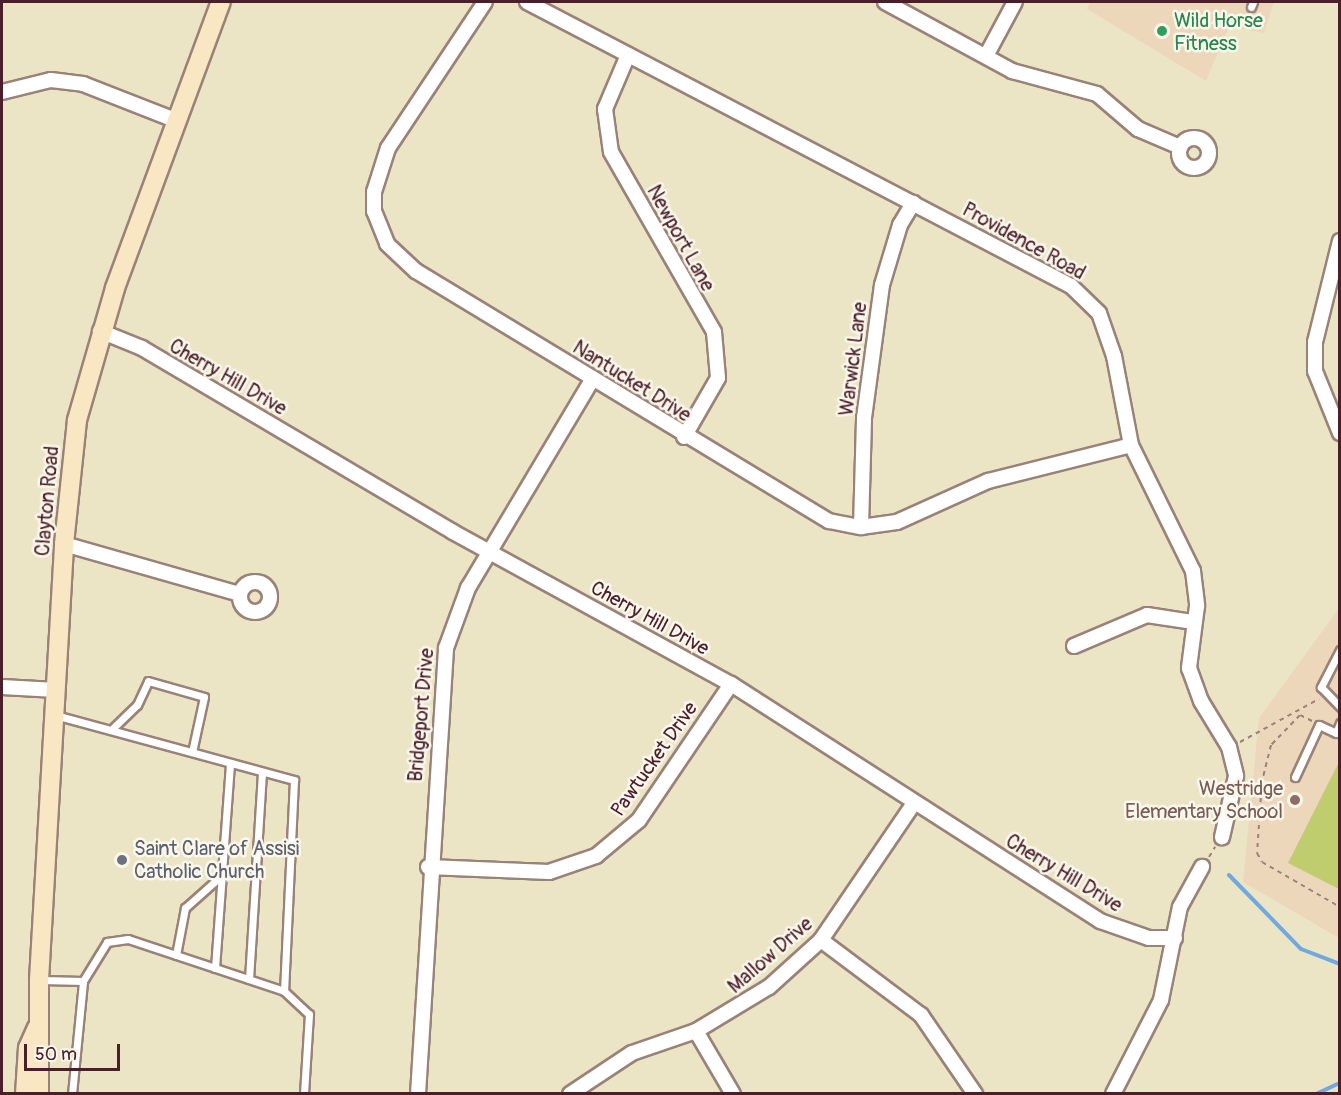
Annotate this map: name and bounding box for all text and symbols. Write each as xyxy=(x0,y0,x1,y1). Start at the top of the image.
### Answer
place label: Wild Horse Fitness xyxy=(1174,8,1263,55)
marker: Wild Horse Fitness xyxy=(1155,24,1169,38)
street label: Newport Lane xyxy=(642,181,720,295)
street label: Providence Road xyxy=(958,197,1090,285)
street label: Warwick Lane xyxy=(834,301,872,417)
street label: Cherry Hill Drive xyxy=(165,334,291,420)
street label: Nantucket Drive xyxy=(568,335,696,427)
street label: Clayton Road xyxy=(30,445,64,557)
street label: Cherry Hill Drive xyxy=(587,576,713,660)
street label: Bridgeport Drive xyxy=(403,647,439,783)
street label: Pawtucket Drive xyxy=(606,697,702,821)
place label: Westridge Elementary School xyxy=(1125,777,1283,824)
marker: Westridge Elementary School xyxy=(1288,793,1302,807)
street label: Cherry Hill Drive xyxy=(1001,829,1127,917)
place label: Saint Clare of Assisi Catholic Church xyxy=(134,837,299,884)
marker: Saint Clare of Assisi Catholic Church xyxy=(115,853,129,867)
street label: Mallow Drive xyxy=(723,912,817,998)
scale bar xyxy=(27,1032,123,1070)
text: 50 m xyxy=(35,1043,77,1066)

